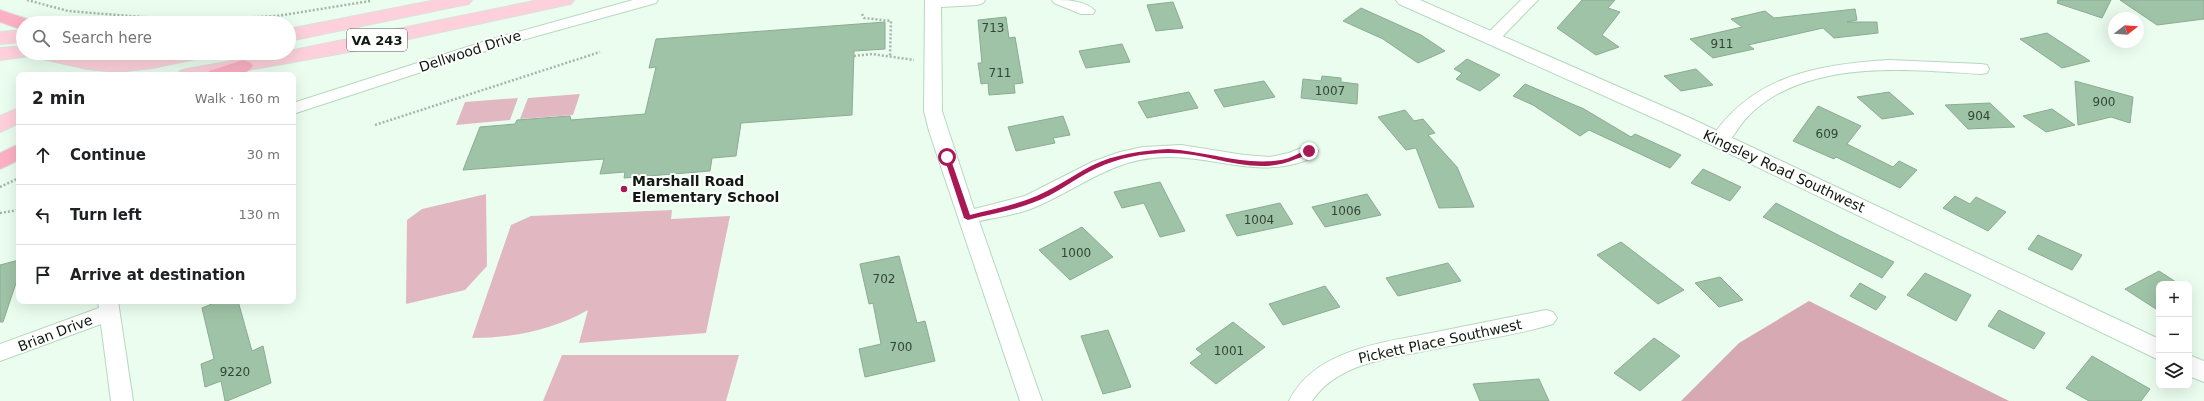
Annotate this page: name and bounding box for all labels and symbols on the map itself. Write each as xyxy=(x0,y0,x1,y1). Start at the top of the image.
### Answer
north arrow xyxy=(2108,12,2144,48)
house number: 713 xyxy=(982,21,1004,35)
street label: Dellwood Drive xyxy=(417,27,523,75)
road number: VA 243 xyxy=(347,29,407,51)
house number: 911 xyxy=(1711,37,1733,51)
house number: 711 xyxy=(989,66,1011,80)
house number: 1007 xyxy=(1315,84,1345,98)
house number: 900 xyxy=(2093,95,2115,109)
house number: 904 xyxy=(1968,109,1990,123)
street label: Kingsley Road Southwest xyxy=(1701,126,1868,216)
house number: 609 xyxy=(1816,127,1838,141)
route end xyxy=(1300,142,1318,160)
route start xyxy=(938,148,956,166)
place label: Marshall Road Elementary School xyxy=(632,173,779,205)
marker: Marshall Road Elementary School xyxy=(619,184,629,194)
house number: 1006 xyxy=(1331,204,1361,218)
house number: 1004 xyxy=(1244,213,1274,227)
house number: 1000 xyxy=(1061,246,1091,260)
house number: 702 xyxy=(873,272,895,286)
street label: Brian Drive xyxy=(15,311,95,355)
street label: Pickett Place Southwest xyxy=(1357,316,1524,366)
house number: 700 xyxy=(890,340,912,354)
house number: 1001 xyxy=(1214,344,1244,358)
house number: 9220 xyxy=(220,365,250,379)

